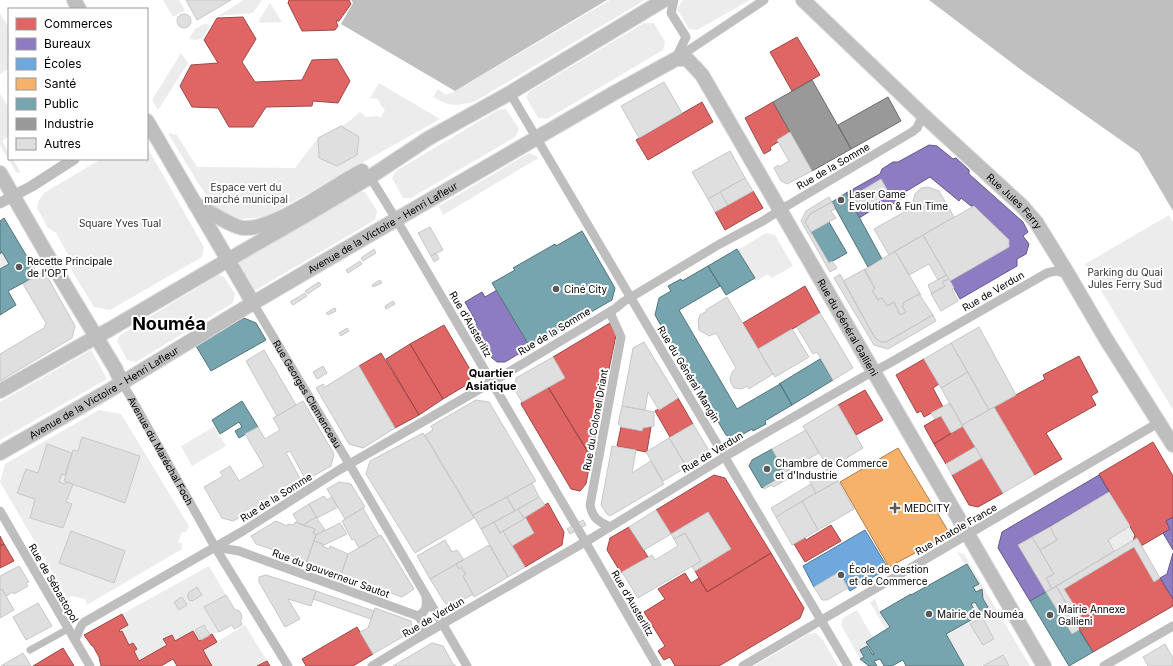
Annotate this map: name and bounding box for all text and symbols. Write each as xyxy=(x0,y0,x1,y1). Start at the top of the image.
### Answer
legend xyxy=(8,8,148,160)
text: Commerces xyxy=(44,16,112,31)
text: Bureaux xyxy=(44,36,91,51)
text: Écoles xyxy=(44,56,82,71)
text: Santé xyxy=(44,76,76,91)
text: Public xyxy=(44,96,79,111)
text: Industrie xyxy=(44,116,94,131)
text: Autres xyxy=(44,136,81,151)
street label: Rue de la Somme xyxy=(794,140,872,192)
street label: Rue Jules Ferry xyxy=(984,171,1045,231)
street label: Avenue de la Victoire - Henri Lafleur xyxy=(305,179,460,276)
park label: Espace vert du marché municipal xyxy=(204,181,288,205)
place label: Laser Game Evolution & Fun Time xyxy=(849,188,948,212)
marker: Laser Game Evolution & Fun Time xyxy=(836,195,846,205)
park label: Square Yves Tual xyxy=(79,217,161,229)
place label: Recette Principale de l'OPT xyxy=(27,255,113,279)
marker: Recette Principale de l'OPT xyxy=(14,262,24,272)
park label: Parking du Quai Jules Ferry Sud xyxy=(1087,266,1163,290)
street label: Rue de Verdun xyxy=(960,268,1026,314)
street label: Rue du Général Gallieni xyxy=(815,277,881,378)
place label: Ciné City xyxy=(564,283,607,295)
marker: Ciné City xyxy=(551,284,561,294)
street label: Rue d'Austerlitz xyxy=(447,289,495,359)
street label: Rue de la Somme xyxy=(516,305,593,357)
district label: Nouméa xyxy=(132,313,206,334)
street label: Rue du Général Mangin xyxy=(655,324,723,425)
street label: Rue Georges Clemenceau xyxy=(271,338,344,450)
street label: Avenue de la Victoire - Henri Lafleur xyxy=(27,344,181,441)
district label: Quartier Asiatique xyxy=(466,366,517,393)
street label: Rue du Colonel Driant xyxy=(580,368,610,472)
street label: Avenue du Maréchal Foch xyxy=(125,394,196,507)
street label: Rue de Verdun xyxy=(679,429,745,475)
place label: Chambre de Commerce et d'Industrie xyxy=(775,457,888,481)
marker: Chambre de Commerce et d'Industrie xyxy=(762,464,772,474)
street label: Rue de la Somme xyxy=(238,470,314,524)
street label: Rue Anatole France xyxy=(913,501,999,557)
marker: MEDCITY xyxy=(889,502,901,514)
place label: MEDCITY xyxy=(904,502,950,514)
street label: Rue de Sébastopol xyxy=(27,542,81,624)
street label: Rue du gouverneur Sautot xyxy=(271,546,392,600)
place label: École de Gestion et de Commerce xyxy=(849,562,929,587)
street label: Rue d'Austerlitz xyxy=(609,568,657,638)
marker: École de Gestion et de Commerce xyxy=(836,570,846,580)
street label: Rue de Verdun xyxy=(400,594,466,640)
place label: Mairie Annexe Gallieni xyxy=(1058,603,1126,627)
place label: Mairie de Nouméa xyxy=(937,608,1024,620)
marker: Mairie de Nouméa xyxy=(924,609,934,619)
marker: Mairie Annexe Gallieni xyxy=(1045,610,1055,620)

